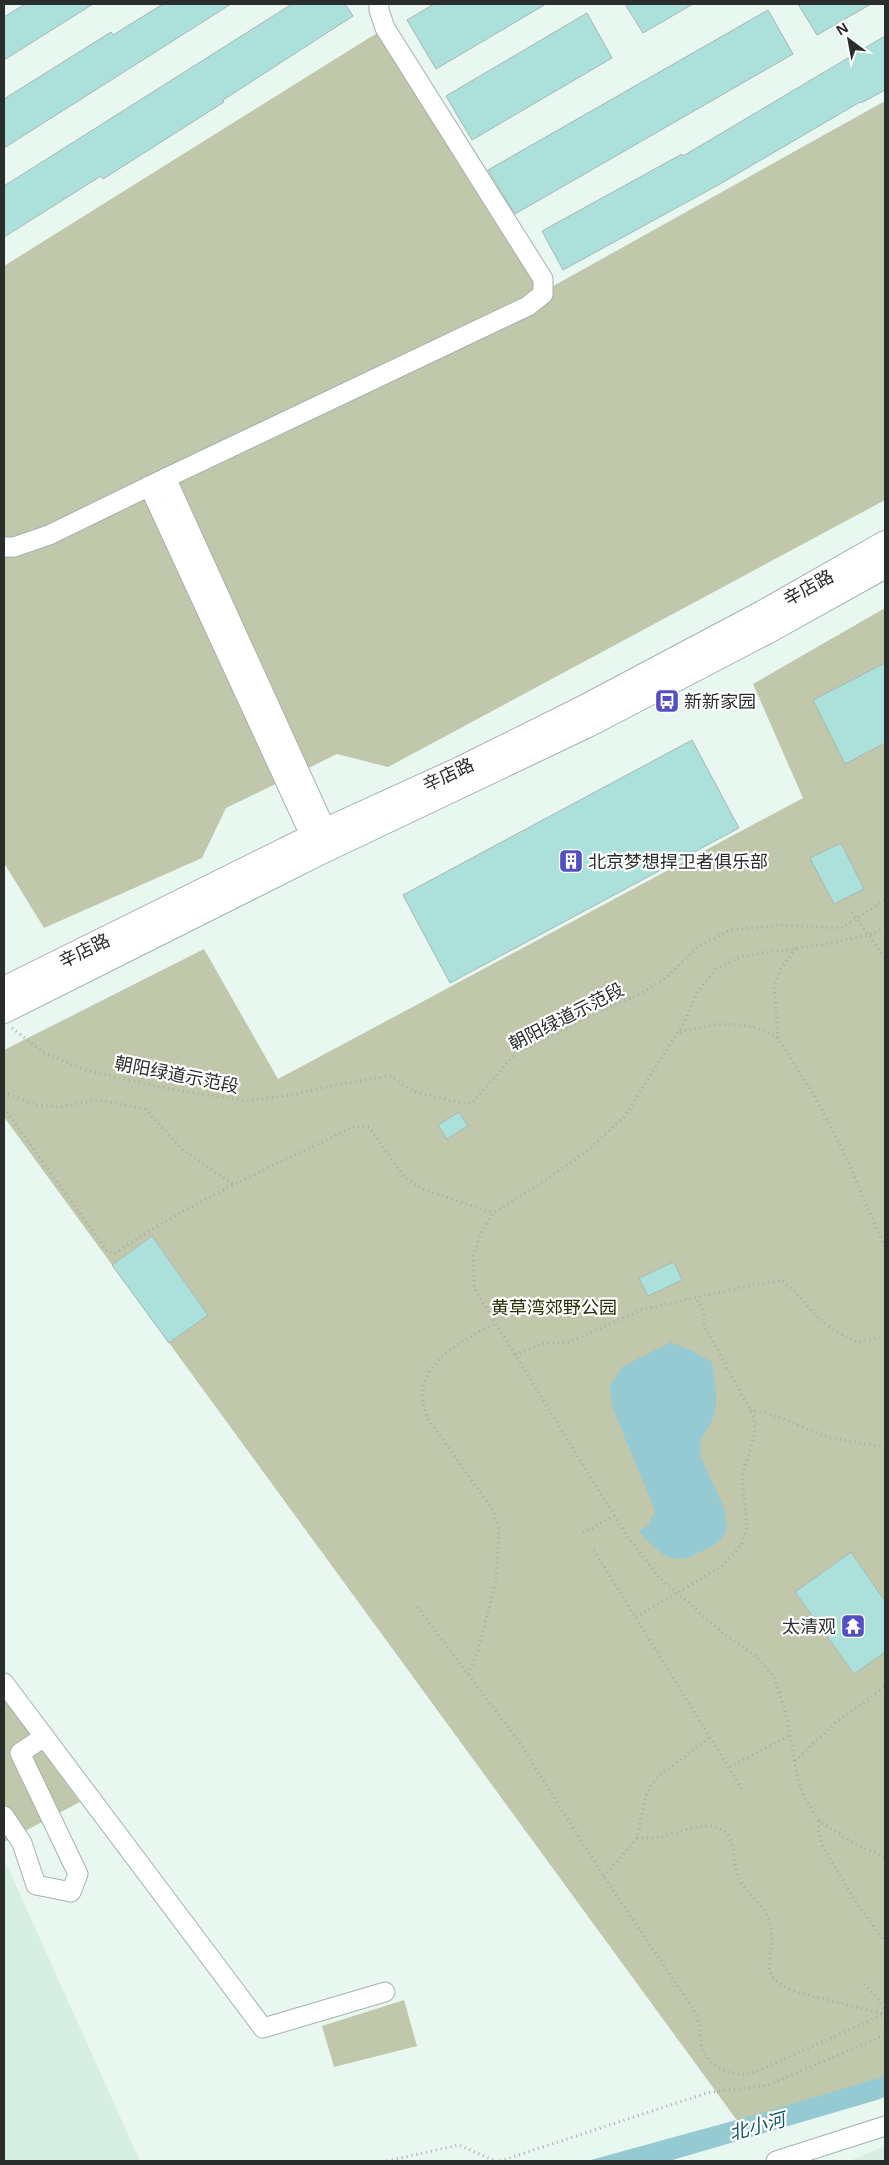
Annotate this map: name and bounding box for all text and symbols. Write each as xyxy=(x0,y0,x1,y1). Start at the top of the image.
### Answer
north arrow xyxy=(824,15,874,65)
text: N xyxy=(832,17,852,40)
street label: 辛店路 xyxy=(779,563,837,611)
bus stop icon: 新新家园 xyxy=(654,688,680,714)
place label: 新新家园 xyxy=(684,689,756,713)
street label: 辛店路 xyxy=(418,752,478,796)
building icon: 北京梦想捍卫者俱乐部 xyxy=(558,848,584,874)
place label: 北京梦想捍卫者俱乐部 xyxy=(588,849,768,873)
street label: 辛店路 xyxy=(54,927,114,973)
street label: 朝阳绿道示范段 xyxy=(504,977,628,1055)
street label: 朝阳绿道示范段 xyxy=(113,1050,241,1098)
park label: 黄草湾郊野公园 xyxy=(491,1295,617,1319)
temple icon: 太清观 xyxy=(840,1613,866,1639)
place label: 太清观 xyxy=(782,1614,836,1638)
water label: 北小河 xyxy=(726,2105,792,2146)

